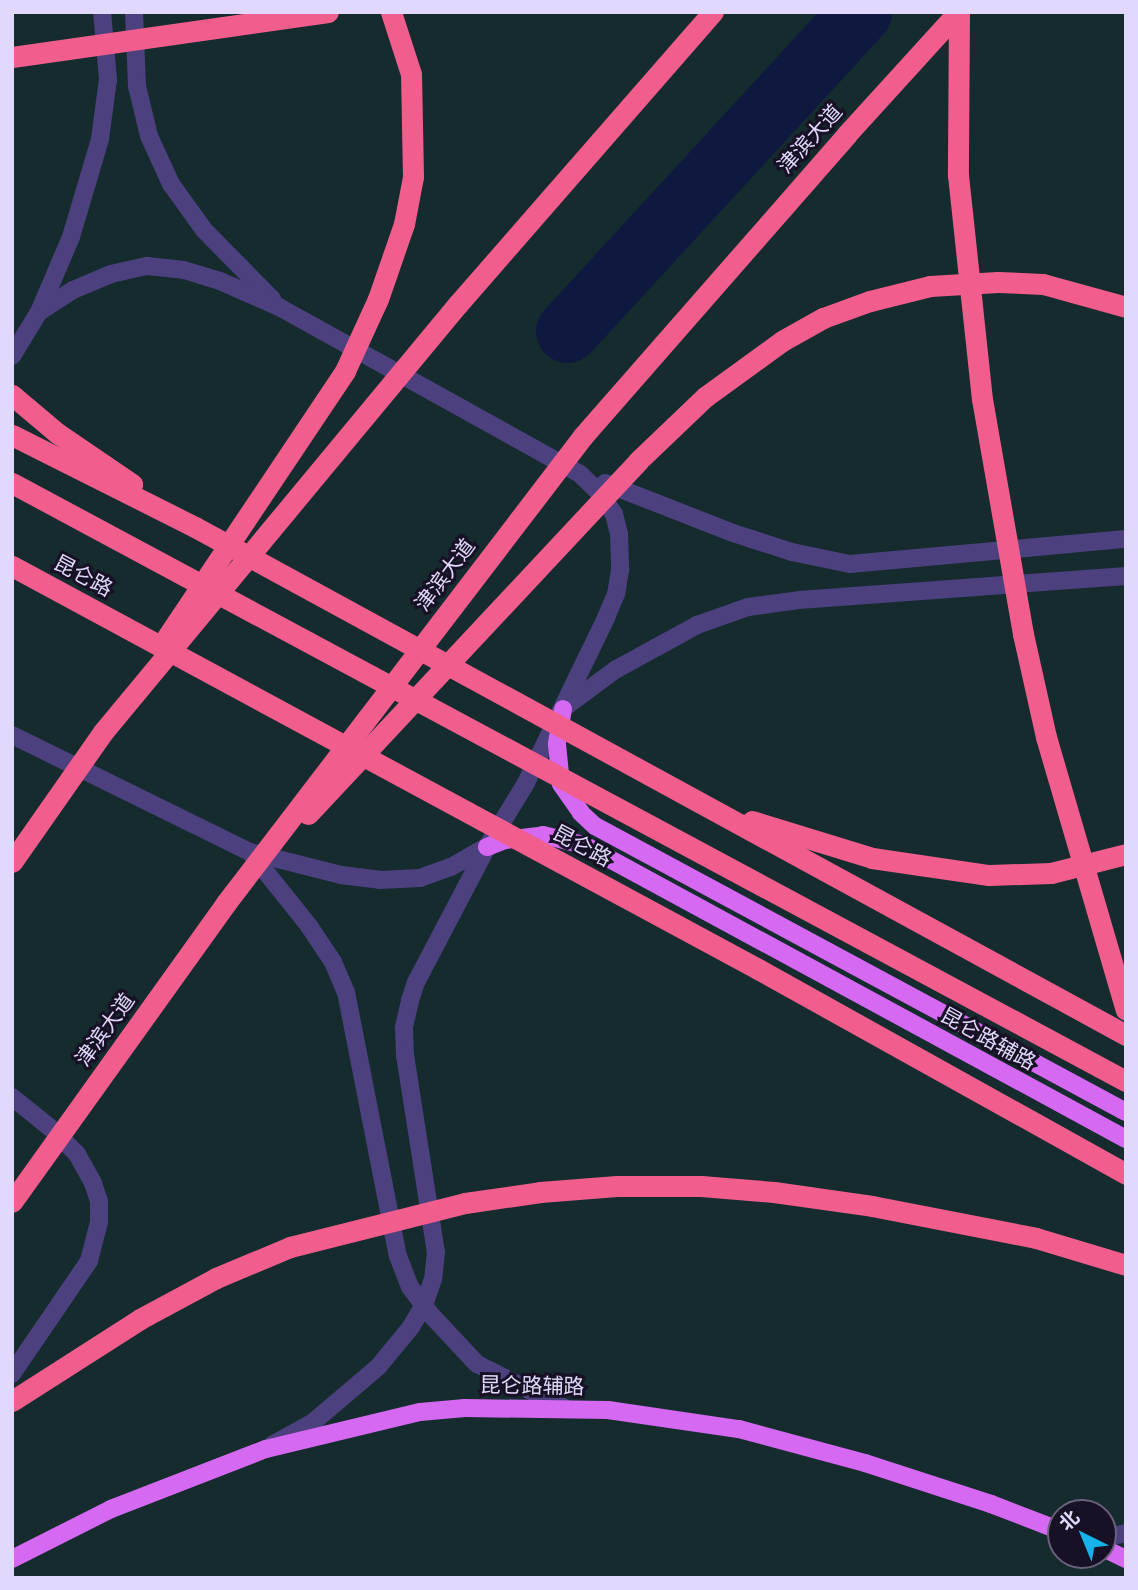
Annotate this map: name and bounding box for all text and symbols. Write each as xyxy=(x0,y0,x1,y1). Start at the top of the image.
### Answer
street label: 津滨大道 xyxy=(773,99,847,179)
street label: 津滨大道 xyxy=(410,534,480,616)
street label: 昆仑路 xyxy=(49,550,117,602)
street label: 昆仑路 xyxy=(548,820,616,872)
street label: 津滨大道 xyxy=(70,989,140,1071)
street label: 昆仑路辅路 xyxy=(936,1003,1040,1075)
street label: 昆仑路辅路 xyxy=(479,1372,585,1400)
north arrow xyxy=(1047,1499,1117,1569)
text: 北 xyxy=(1055,1506,1083,1535)

